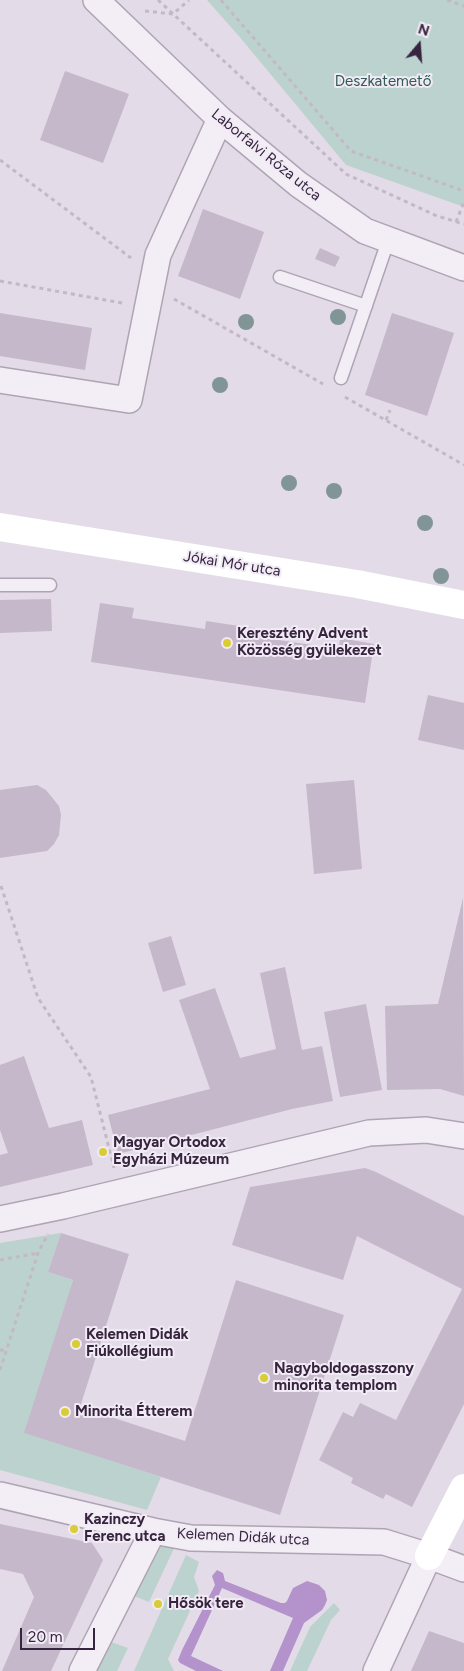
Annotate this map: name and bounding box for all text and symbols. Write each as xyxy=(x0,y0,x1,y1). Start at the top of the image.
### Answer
north arrow xyxy=(394,20,444,70)
text: N xyxy=(416,20,432,40)
park label: Deszkatemető xyxy=(335,73,431,91)
street label: Laborfalvi Róza utca xyxy=(207,105,325,205)
street label: Jókai Mór utca xyxy=(182,547,282,581)
place label: Keresztény Advent Közösség gyülekezet xyxy=(237,625,382,660)
marker: Keresztény Advent Közösség gyülekezet xyxy=(221,637,233,649)
place label: Magyar Ortodox Egyházi Múzeum xyxy=(113,1134,229,1169)
marker: Magyar Ortodox Egyházi Múzeum xyxy=(97,1146,109,1158)
place label: Kelemen Didák Fiúkollégium xyxy=(86,1326,189,1361)
marker: Kelemen Didák Fiúkollégium xyxy=(70,1338,82,1350)
place label: Nagyboldogasszony minorita templom xyxy=(274,1360,414,1395)
marker: Nagyboldogasszony minorita templom xyxy=(258,1372,270,1384)
place label: Minorita Étterem xyxy=(75,1403,192,1421)
marker: Minorita Étterem xyxy=(59,1406,71,1418)
place label: Kazinczy Ferenc utca xyxy=(84,1511,165,1546)
marker: Kazinczy Ferenc utca xyxy=(68,1523,80,1535)
street label: Kelemen Didák utca xyxy=(176,1525,310,1549)
place label: Hősök tere xyxy=(168,1595,244,1613)
marker: Hősök tere xyxy=(152,1598,164,1610)
scale bar xyxy=(22,1618,98,1650)
text: 20 m xyxy=(28,1628,62,1646)

